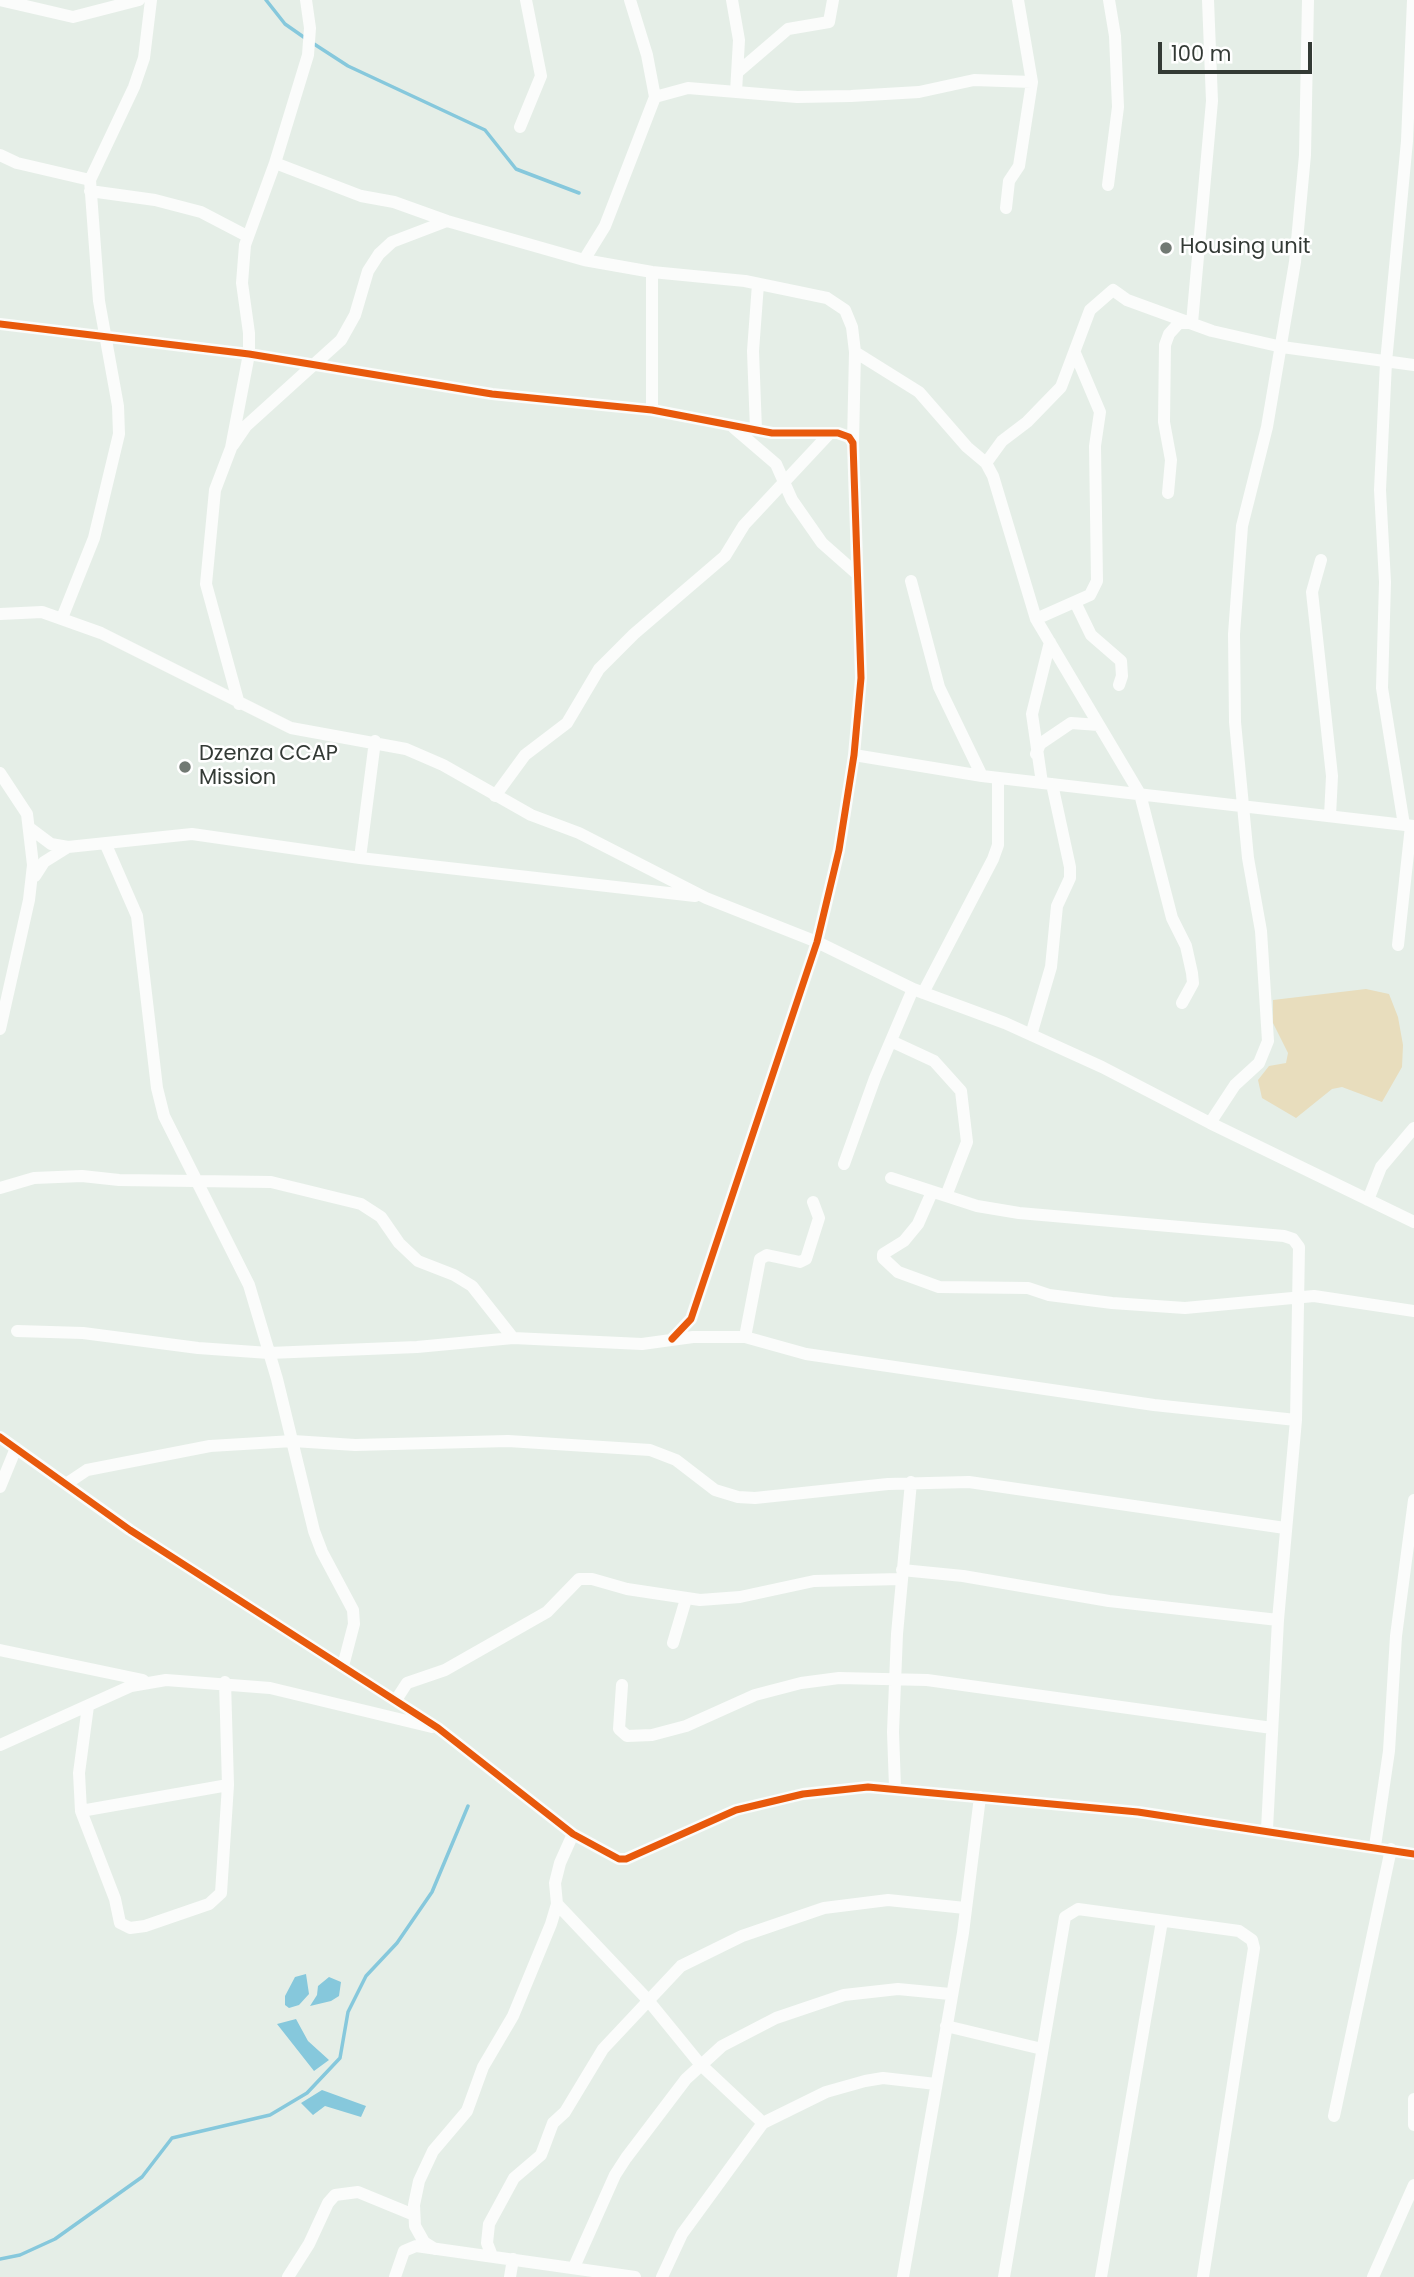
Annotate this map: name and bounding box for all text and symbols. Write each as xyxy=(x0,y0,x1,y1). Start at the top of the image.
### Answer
scale bar xyxy=(1162,28,1316,72)
text: 100 m xyxy=(1171,39,1231,68)
place label: Housing unit xyxy=(1180,235,1310,261)
marker: Housing unit xyxy=(1158,240,1174,256)
place label: Dzenza CCAP Mission xyxy=(199,742,338,792)
marker: Dzenza CCAP Mission xyxy=(177,759,193,775)

